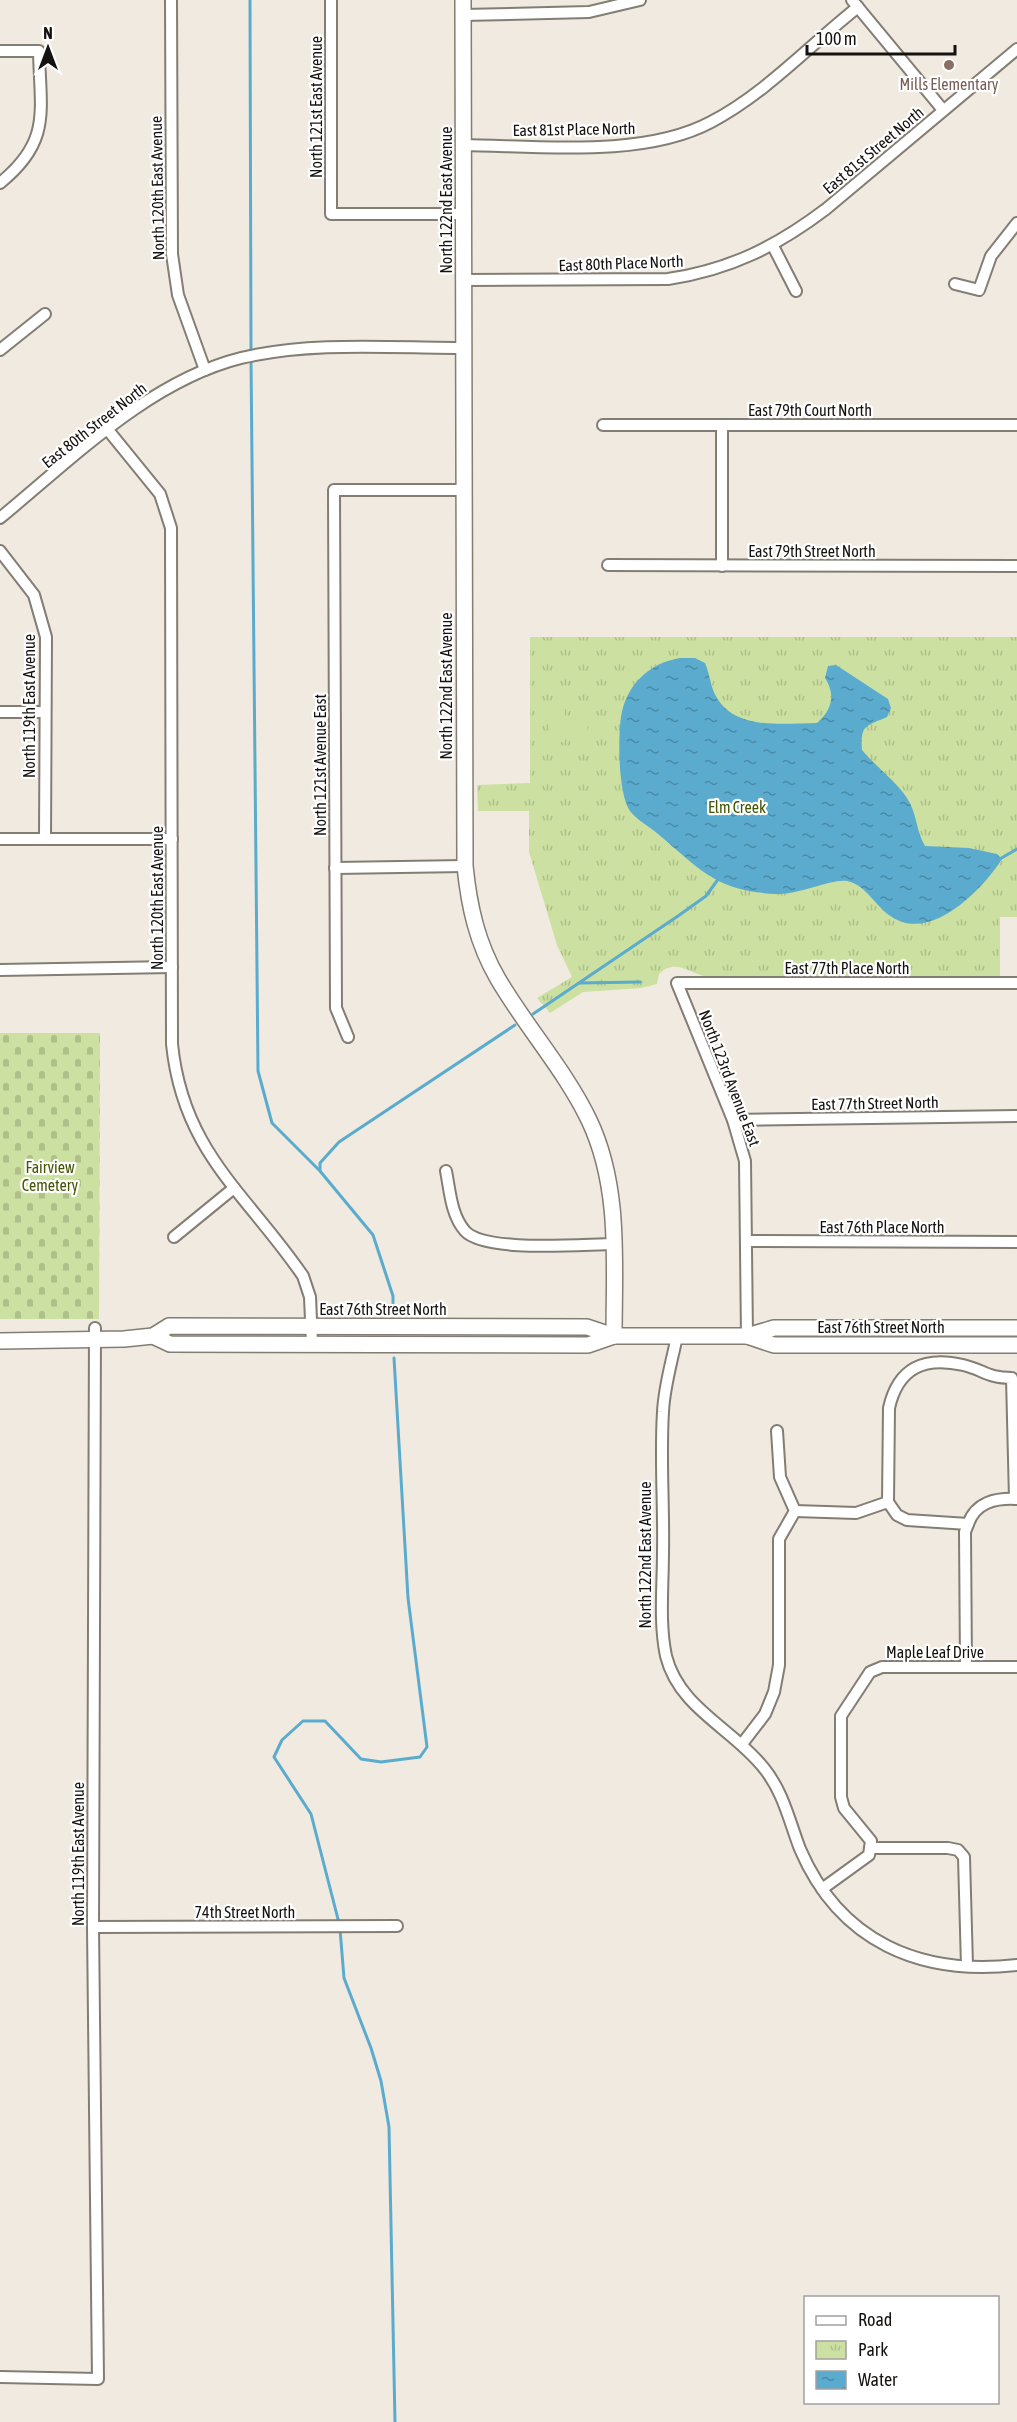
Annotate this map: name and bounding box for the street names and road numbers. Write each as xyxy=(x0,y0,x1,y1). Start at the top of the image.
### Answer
street label: North 121st East Avenue xyxy=(307,36,325,178)
street label: East 81st Street North xyxy=(819,103,927,197)
street label: North 120th East Avenue xyxy=(147,116,167,260)
street label: East 81st Place North xyxy=(512,119,636,139)
street label: North 122nd East Avenue xyxy=(437,126,455,274)
street label: East 80th Place North xyxy=(558,252,684,274)
street label: East 80th Street North xyxy=(38,379,150,471)
street label: East 79th Court North xyxy=(748,401,872,419)
street label: East 79th Street North xyxy=(748,542,876,560)
street label: North 122nd East Avenue xyxy=(437,612,455,760)
street label: North 119th East Avenue xyxy=(20,634,38,778)
street label: North 121st Avenue East xyxy=(311,694,329,836)
street label: North 120th East Avenue xyxy=(148,826,166,970)
street label: East 77th Place North xyxy=(784,959,910,977)
street label: North 123rd Avenue East xyxy=(696,1007,764,1149)
street label: East 77th Street North xyxy=(811,1093,939,1113)
street label: East 76th Place North xyxy=(819,1218,945,1236)
street label: East 76th Street North xyxy=(319,1300,447,1318)
street label: East 76th Street North xyxy=(817,1318,945,1336)
street label: North 122nd East Avenue xyxy=(636,1481,654,1629)
street label: Maple Leaf Drive xyxy=(886,1643,984,1662)
street label: North 119th East Avenue xyxy=(69,1782,87,1926)
street label: 74th Street North xyxy=(195,1903,295,1921)

